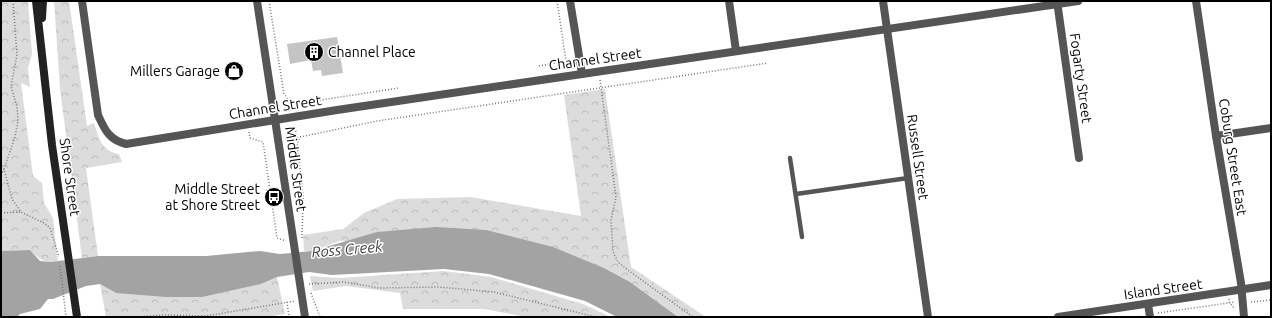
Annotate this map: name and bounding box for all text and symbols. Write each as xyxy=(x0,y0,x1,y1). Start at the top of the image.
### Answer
street label: Fogarty Street xyxy=(1067,32,1095,124)
building icon: Channel Place xyxy=(303,41,325,63)
place label: Channel Place xyxy=(328,44,416,60)
street label: Channel Street xyxy=(548,45,643,73)
shop icon: Millers Garage xyxy=(223,60,245,82)
place label: Millers Garage xyxy=(130,63,220,79)
street label: Channel Street xyxy=(228,92,323,122)
street label: Coburg Street East xyxy=(1216,97,1250,217)
street label: Russell Street xyxy=(904,113,932,201)
street label: Middle Street xyxy=(282,125,310,213)
street label: Shore Street xyxy=(57,137,83,218)
place label: Middle Street at Shore Street xyxy=(165,181,260,213)
bus stop icon: Middle Street at Shore Street xyxy=(263,186,285,208)
water label: Ross Creek xyxy=(311,237,383,261)
street label: Island Street xyxy=(1123,276,1204,302)

